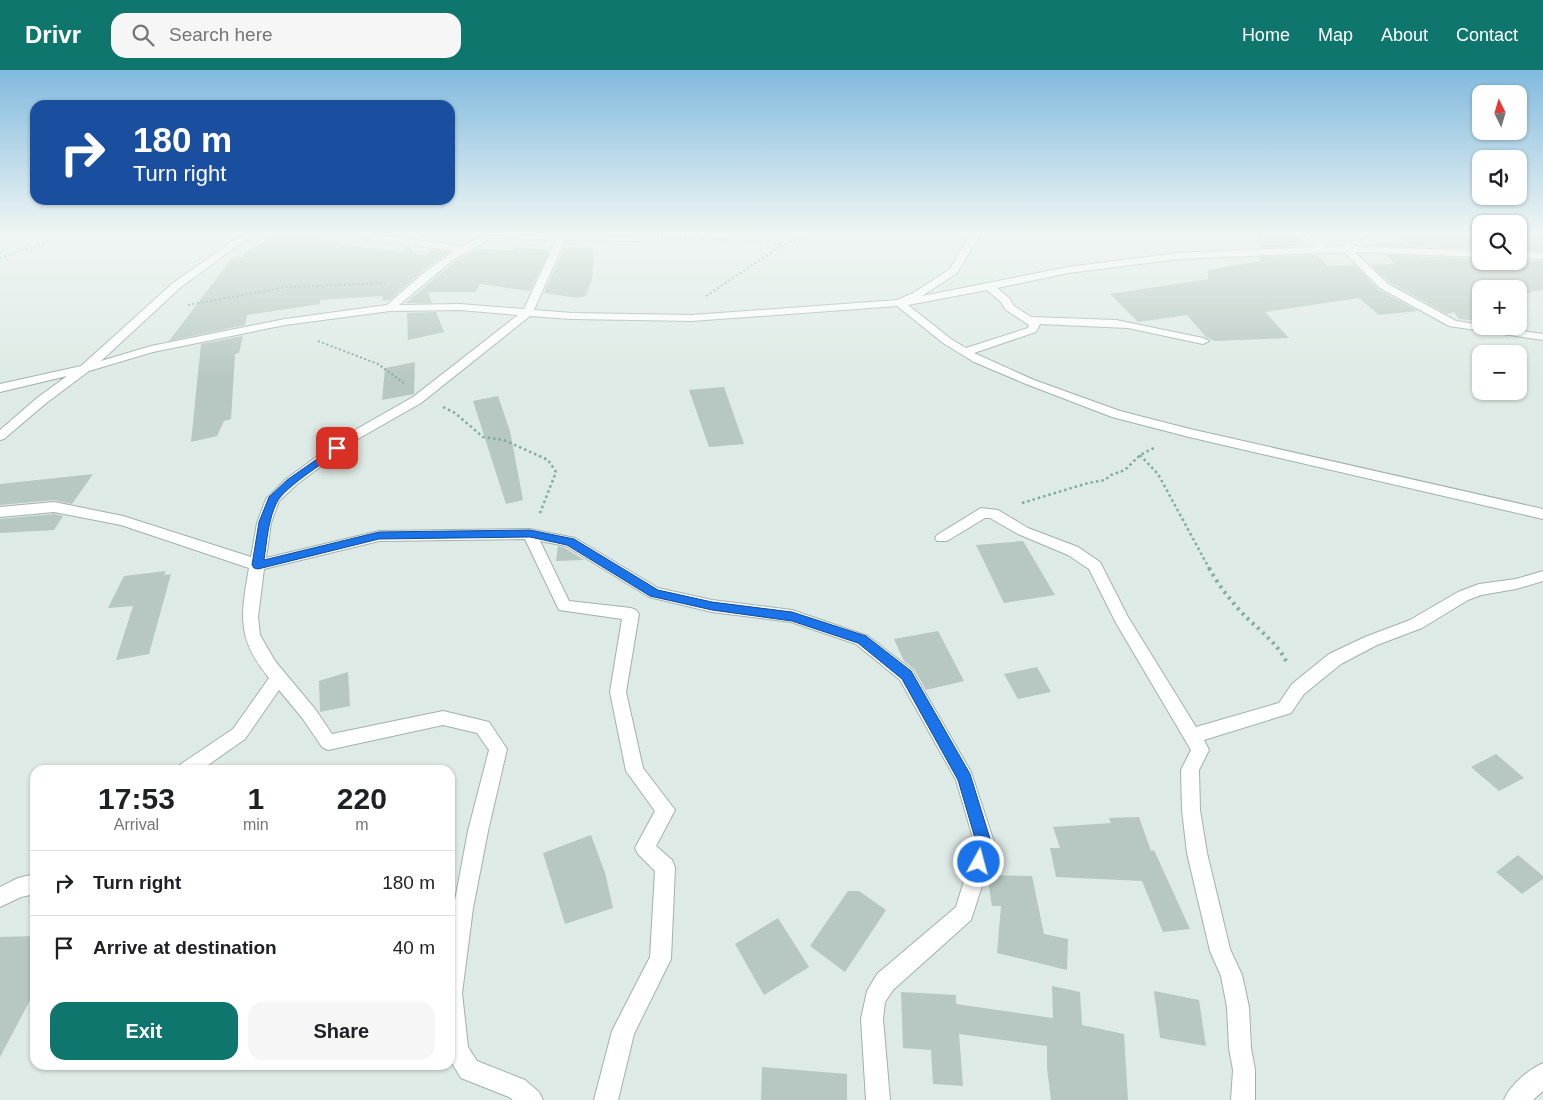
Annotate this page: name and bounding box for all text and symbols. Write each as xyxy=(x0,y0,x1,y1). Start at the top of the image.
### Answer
search box xyxy=(111,13,461,58)
text: Drivr xyxy=(25,21,81,48)
icon: search xyxy=(129,21,157,49)
text: Search here xyxy=(169,24,273,45)
text: Home xyxy=(1242,25,1290,45)
text: Map xyxy=(1318,25,1353,45)
text: About xyxy=(1381,25,1428,45)
text: Contact xyxy=(1456,25,1518,45)
north arrow xyxy=(1472,85,1528,140)
map controls xyxy=(1472,85,1527,400)
icon: right xyxy=(50,120,115,185)
text: 180 m xyxy=(133,120,232,159)
button: sound xyxy=(1472,150,1527,205)
text: Turn right xyxy=(133,161,226,186)
button: search xyxy=(1472,215,1527,270)
button: + xyxy=(1472,280,1527,335)
button: − xyxy=(1472,345,1527,400)
pin xyxy=(316,427,358,469)
icon: arrive xyxy=(323,434,351,462)
text: 17:53 xyxy=(98,782,175,815)
text: 1 xyxy=(247,782,264,815)
text: 220 xyxy=(337,782,387,815)
text: Arrival xyxy=(114,816,159,833)
text: min xyxy=(243,816,269,833)
text: m xyxy=(355,816,368,833)
position arrow xyxy=(952,835,1004,887)
icon: right xyxy=(50,869,78,897)
text: Turn right xyxy=(93,872,181,893)
text: 180 m xyxy=(382,872,435,893)
icon: arrive xyxy=(50,934,78,962)
text: Arrive at destination xyxy=(93,937,277,958)
text: 40 m xyxy=(393,937,435,958)
button: Exit xyxy=(50,1002,238,1060)
button: Share xyxy=(248,1002,435,1060)

